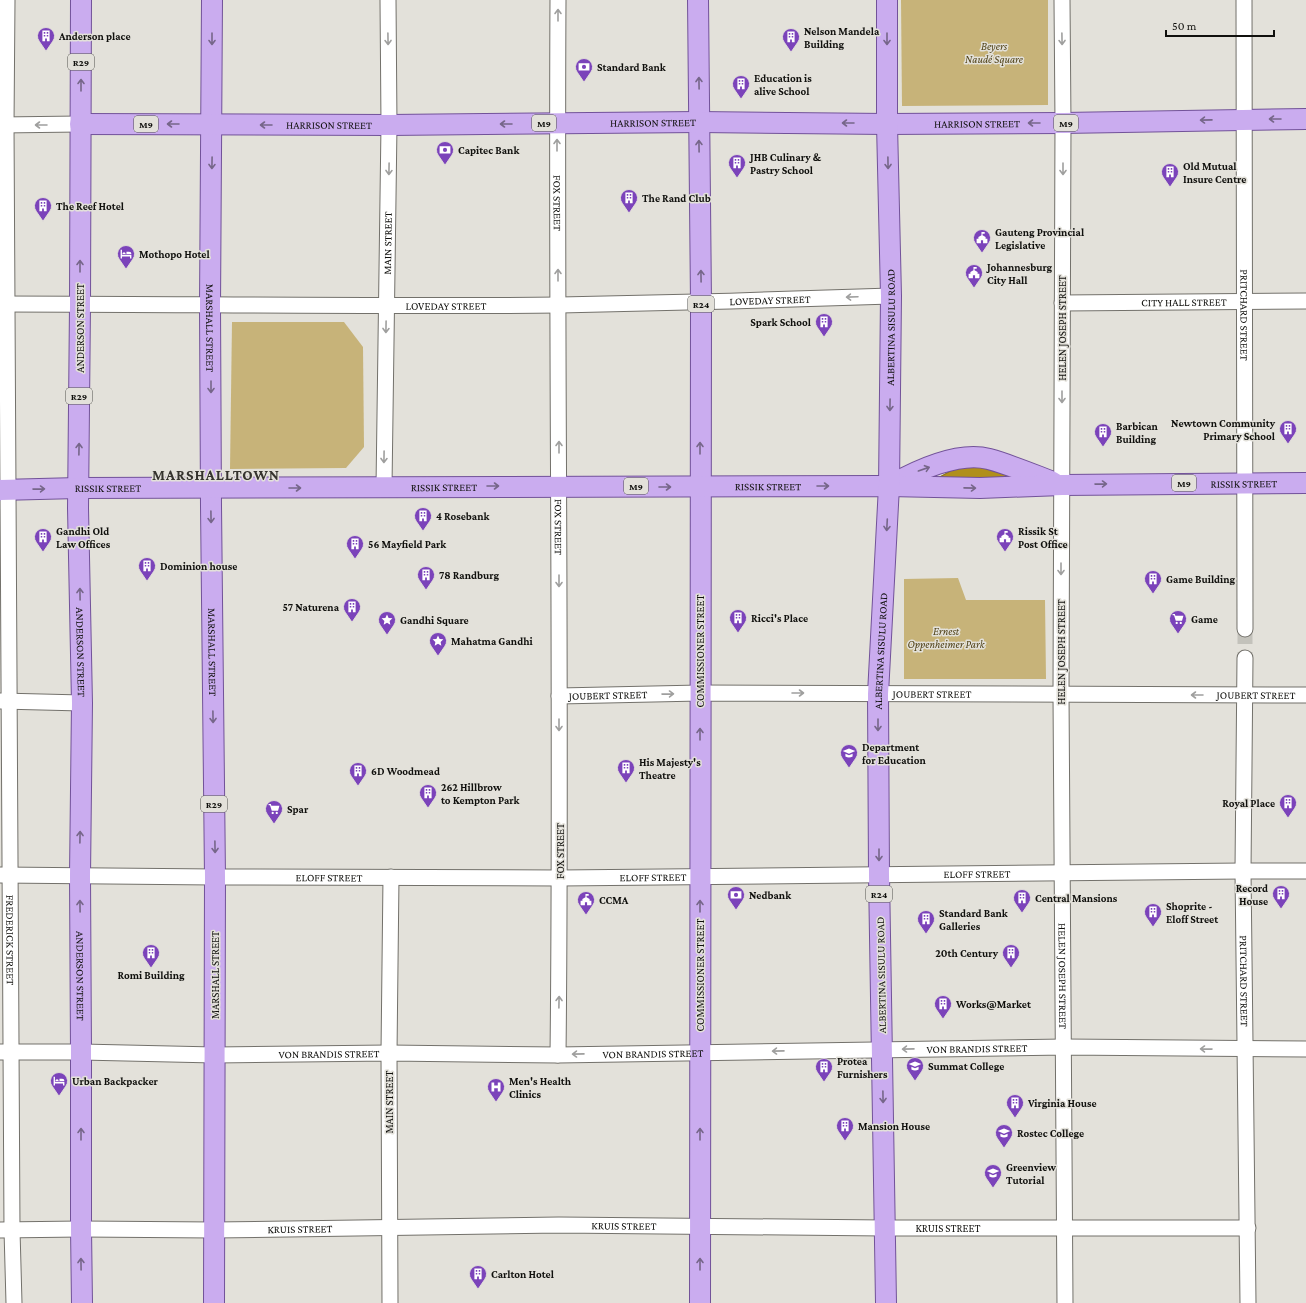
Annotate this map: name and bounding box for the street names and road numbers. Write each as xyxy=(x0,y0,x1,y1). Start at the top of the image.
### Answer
road number: R29 xyxy=(68,54,94,70)
road number: M9 xyxy=(532,115,556,131)
road number: M9 xyxy=(1054,115,1078,131)
road number: M9 xyxy=(134,116,158,132)
street label: HARRISON STREET xyxy=(610,116,696,129)
street label: HARRISON STREET xyxy=(934,117,1020,130)
street label: HARRISON STREET xyxy=(286,119,372,131)
street label: FOX STREET xyxy=(552,175,564,231)
street label: MAIN STREET xyxy=(381,211,394,275)
street label: ALBERTINA SISULU ROAD xyxy=(884,269,897,386)
street label: PRITCHARD STREET xyxy=(1238,269,1251,361)
street label: HELEN JOSEPH STREET xyxy=(1056,275,1069,381)
street label: ANDERSON STREET xyxy=(74,283,86,373)
street label: MARSHALL STREET xyxy=(204,284,216,372)
street label: LOVEDAY STREET xyxy=(729,293,811,307)
road number: R24 xyxy=(688,296,714,312)
street label: CITY HALL STREET xyxy=(1141,296,1227,308)
street label: LOVEDAY STREET xyxy=(405,300,487,312)
road number: R29 xyxy=(66,388,92,404)
road number: M9 xyxy=(1172,475,1196,491)
street label: RISSIK STREET xyxy=(1211,477,1277,490)
road number: M9 xyxy=(624,478,648,494)
street label: RISSIK STREET xyxy=(735,480,801,492)
street label: RISSIK STREET xyxy=(411,481,477,493)
street label: RISSIK STREET xyxy=(75,482,141,494)
street label: FOX STREET xyxy=(553,499,565,555)
street label: ALBERTINA SISULU ROAD xyxy=(872,592,889,709)
street label: COMMISSIONER STREET xyxy=(694,595,706,707)
street label: HELEN JOSEPH STREET xyxy=(1055,599,1068,705)
street label: ANDERSON STREET xyxy=(74,607,88,697)
street label: MARSHALL STREET xyxy=(206,608,219,696)
street label: JOUBERT STREET xyxy=(567,688,648,703)
street label: JOUBERT STREET xyxy=(892,688,971,701)
street label: JOUBERT STREET xyxy=(1216,689,1295,702)
road number: R29 xyxy=(201,796,227,812)
street label: FOX STREET xyxy=(554,823,566,879)
street label: ELOFF STREET xyxy=(943,867,1010,880)
street label: ELOFF STREET xyxy=(296,871,362,883)
street label: ELOFF STREET xyxy=(619,871,686,883)
road number: R24 xyxy=(866,886,892,902)
street label: FREDERICK STREET xyxy=(4,895,17,985)
street label: ALBERTINA SISULU ROAD xyxy=(874,917,888,1033)
street label: COMMISSIONER STREET xyxy=(694,919,706,1031)
street label: HELEN JOSEPH STREET xyxy=(1056,923,1069,1029)
street label: ANDERSON STREET xyxy=(74,931,87,1021)
street label: MARSHALL STREET xyxy=(209,931,221,1019)
street label: PRITCHARD STREET xyxy=(1238,935,1251,1027)
street label: VON BRANDIS STREET xyxy=(926,1042,1028,1055)
street label: VON BRANDIS STREET xyxy=(278,1047,380,1060)
street label: VON BRANDIS STREET xyxy=(602,1047,704,1060)
street label: MAIN STREET xyxy=(383,1070,395,1134)
street label: KRUIS STREET xyxy=(591,1219,657,1232)
street label: KRUIS STREET xyxy=(267,1222,333,1235)
street label: KRUIS STREET xyxy=(915,1222,981,1234)

